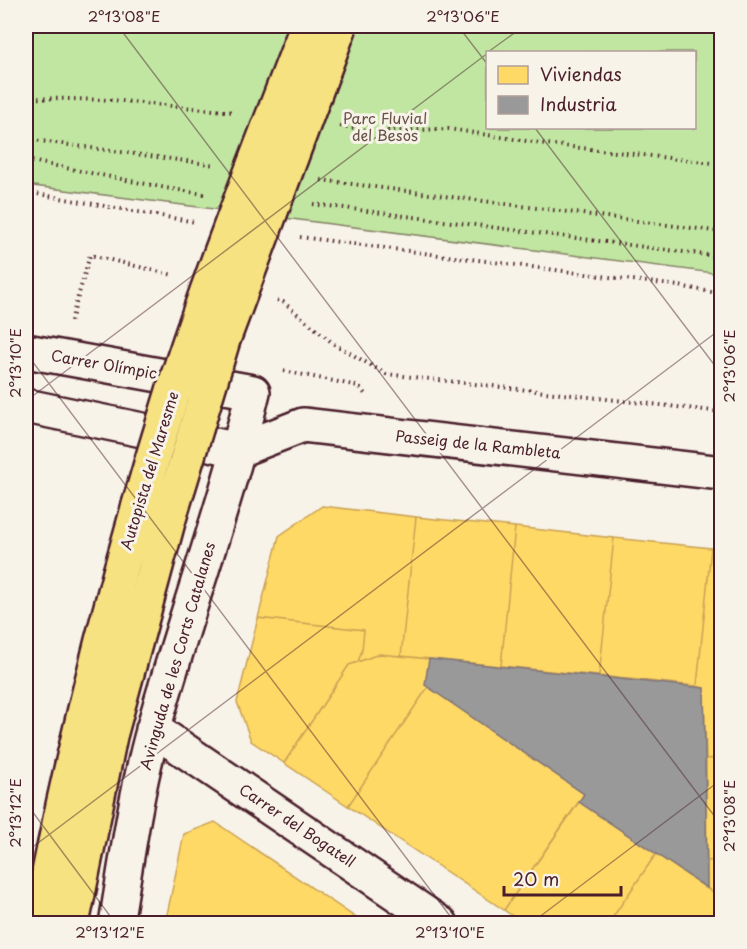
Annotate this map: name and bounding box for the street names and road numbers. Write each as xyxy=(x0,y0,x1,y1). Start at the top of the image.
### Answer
street label: Carrer Olímpic xyxy=(49,343,159,384)
street label: Autopista del Maresme xyxy=(114,389,184,552)
street label: Passeig de la Rambleta xyxy=(394,423,563,464)
street label: Avinguda de les Corts Catalanes xyxy=(133,539,220,772)
street label: Carrer del Bogatell xyxy=(235,777,361,872)

